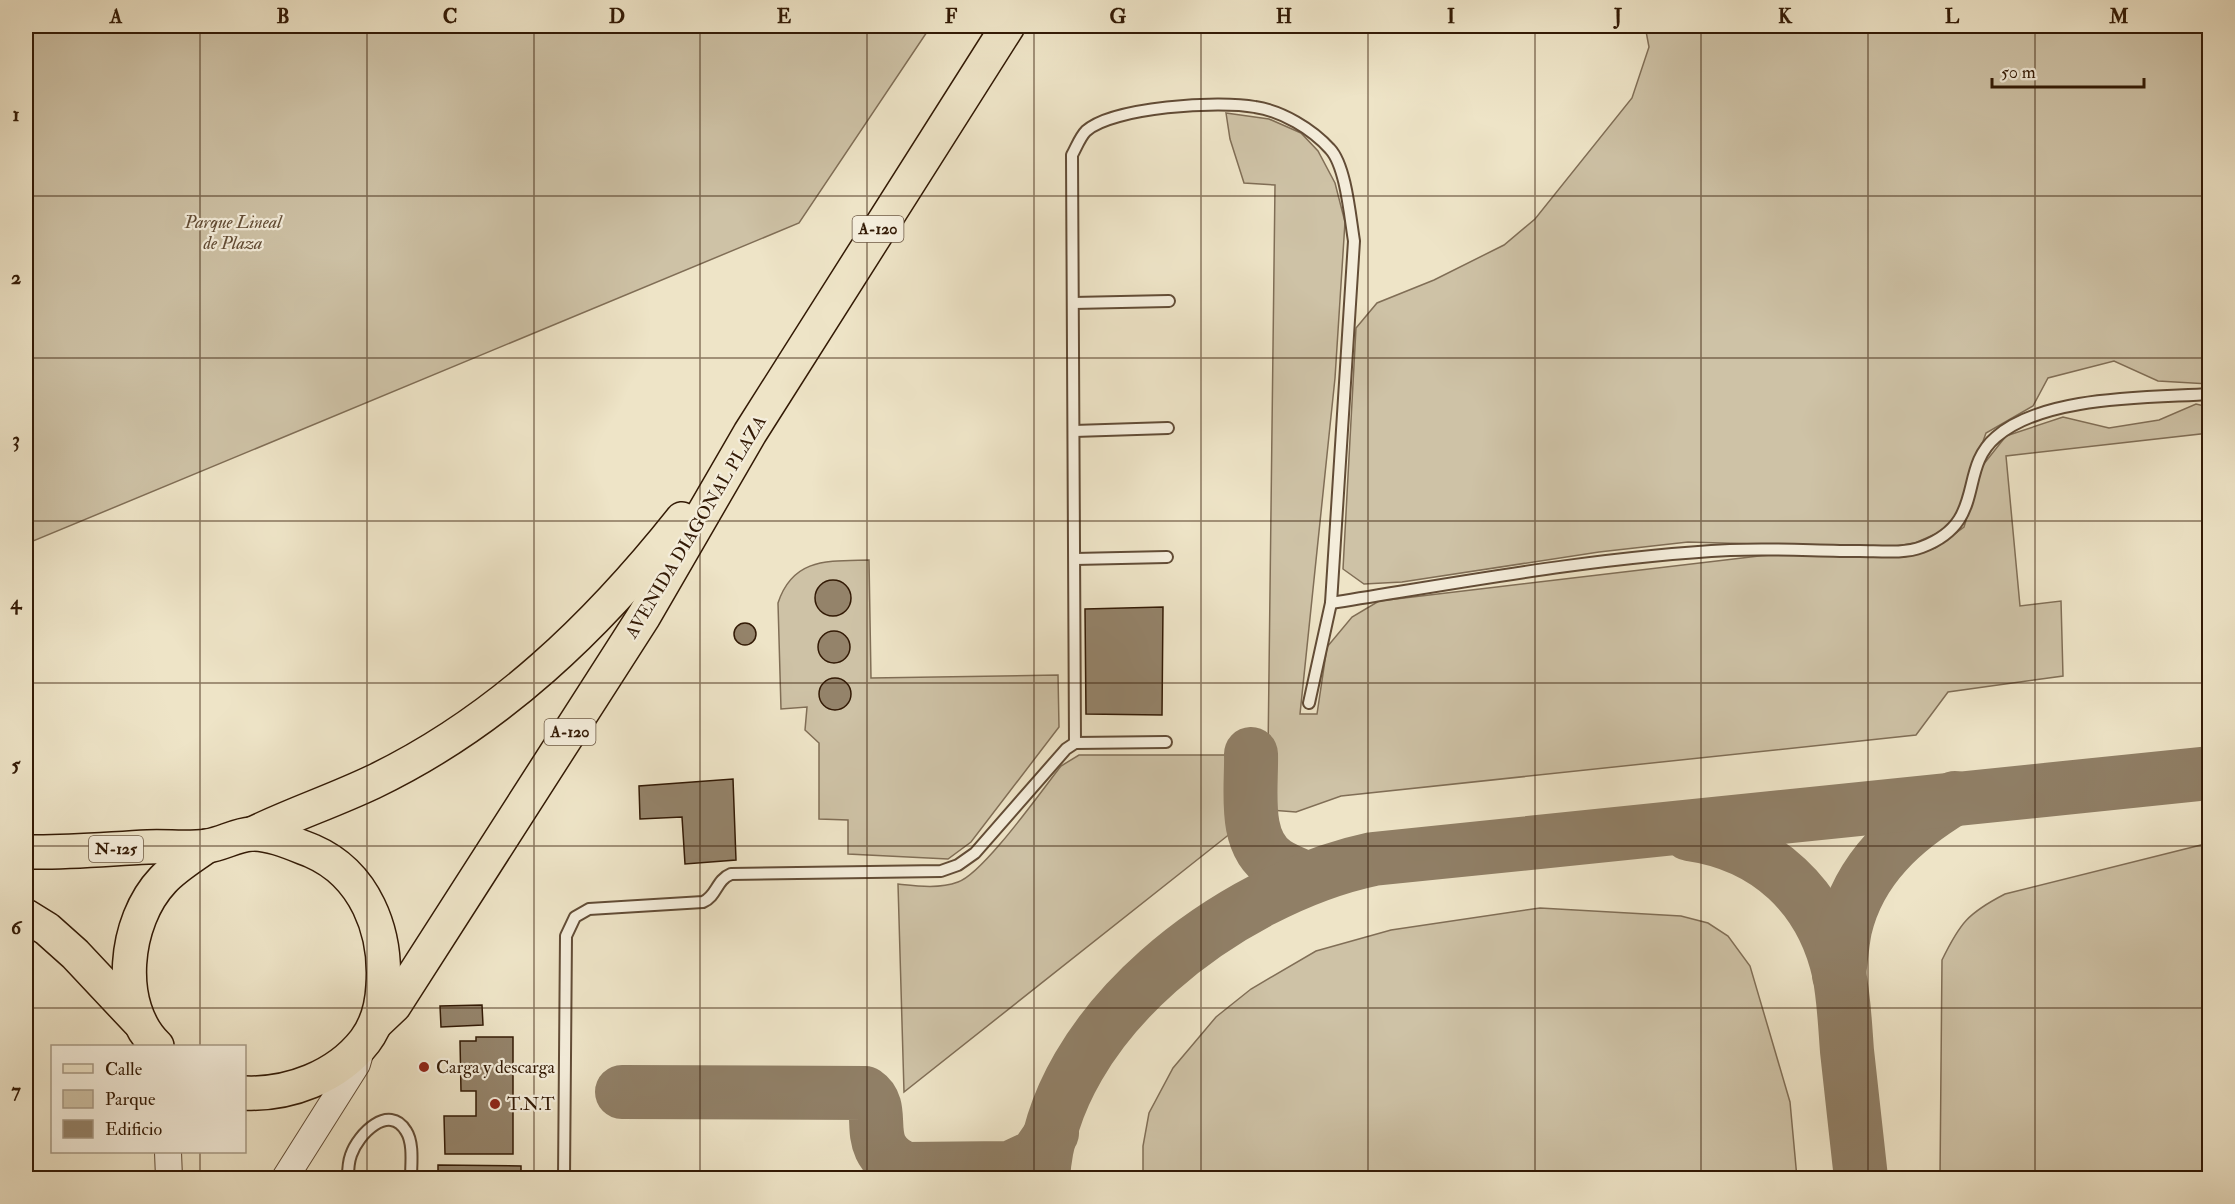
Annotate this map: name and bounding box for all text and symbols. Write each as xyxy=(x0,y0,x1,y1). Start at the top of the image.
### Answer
text: A xyxy=(109,4,123,29)
text: B xyxy=(276,4,290,29)
text: C xyxy=(443,4,457,29)
text: D xyxy=(609,4,625,29)
text: E xyxy=(777,4,792,29)
text: F xyxy=(945,4,958,29)
text: G xyxy=(1110,4,1127,29)
text: H xyxy=(1276,4,1292,29)
text: I xyxy=(1447,4,1455,29)
text: J xyxy=(1613,4,1622,29)
text: K xyxy=(1778,4,1793,29)
text: L xyxy=(1945,4,1960,29)
text: M xyxy=(2108,4,2129,29)
scale bar xyxy=(1992,51,2144,89)
text: 50 m xyxy=(2001,61,2036,84)
text: 1 xyxy=(12,102,20,127)
park label: Parque Lineal de Plaza xyxy=(184,211,283,255)
road number: A-120 xyxy=(852,216,904,242)
text: 2 xyxy=(11,265,21,290)
street label: AVENIDA DIAGONAL PLAZA xyxy=(620,411,772,643)
text: 3 xyxy=(12,427,20,452)
text: 4 xyxy=(10,590,23,615)
road number: A-120 xyxy=(544,719,596,745)
text: 5 xyxy=(12,752,22,777)
road number: N-125 xyxy=(89,836,143,862)
text: 6 xyxy=(11,915,23,940)
legend xyxy=(51,1045,246,1153)
place label: Carga y descarga xyxy=(436,1056,556,1079)
text: Calle xyxy=(105,1058,143,1081)
marker: Carga y descarga xyxy=(417,1060,431,1074)
text: 7 xyxy=(11,1078,21,1103)
text: Parque xyxy=(105,1088,156,1111)
place label: T.N.T xyxy=(507,1093,555,1116)
marker: T.N.T xyxy=(488,1097,502,1111)
text: Edificio xyxy=(105,1118,162,1141)

